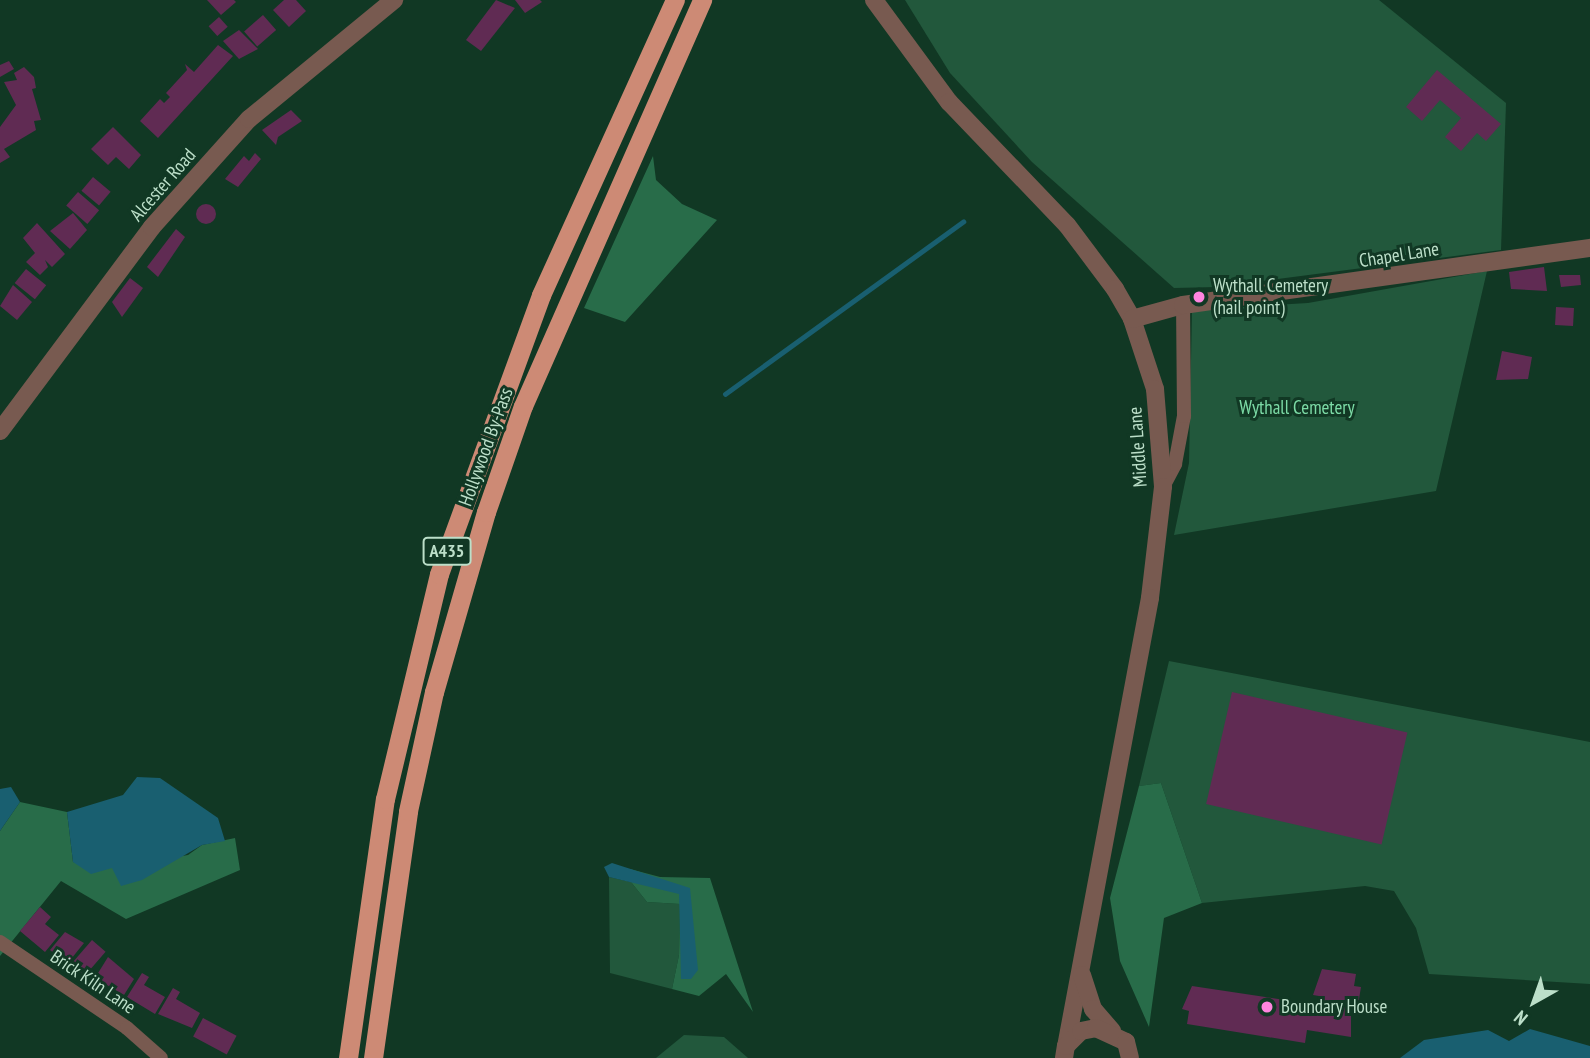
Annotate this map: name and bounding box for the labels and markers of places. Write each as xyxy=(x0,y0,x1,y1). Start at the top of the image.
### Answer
place label: Wythall Cemetery (hail point) xyxy=(1213,275,1328,319)
marker: Wythall Cemetery (hail point) xyxy=(1191,289,1207,305)
place label: Boundary House xyxy=(1281,996,1388,1018)
marker: Boundary House xyxy=(1259,999,1275,1015)

